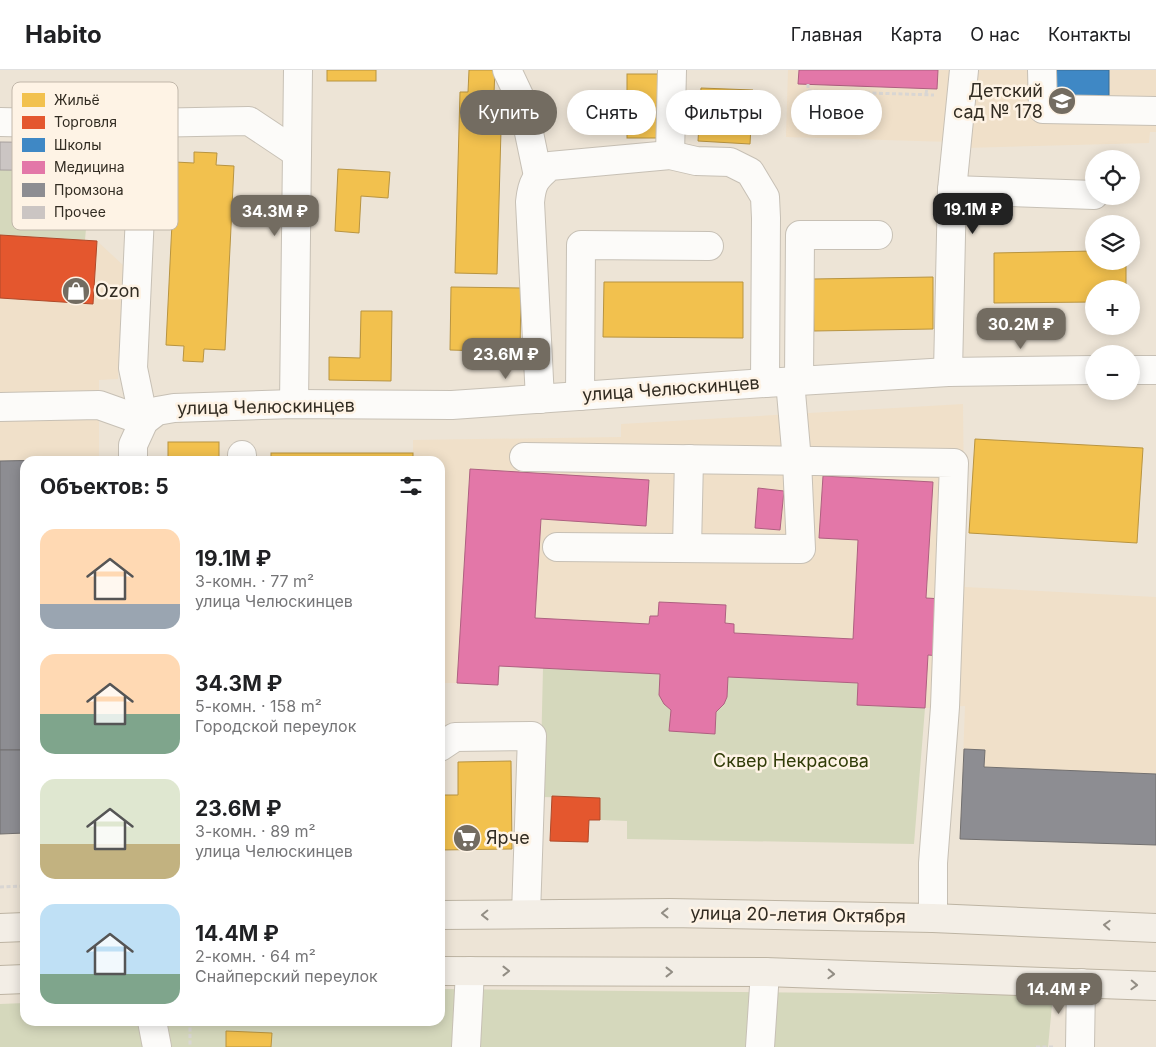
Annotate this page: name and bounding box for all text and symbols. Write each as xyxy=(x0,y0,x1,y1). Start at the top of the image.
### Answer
text: Habito xyxy=(25,20,102,49)
text: Главная xyxy=(791,24,862,45)
text: Карта xyxy=(890,24,942,45)
text: О нас xyxy=(970,24,1020,45)
text: Контакты xyxy=(1048,24,1131,45)
place label: Детский сад № 178 xyxy=(953,80,1043,122)
legend xyxy=(12,82,178,230)
school or university icon: Детский сад № 178 xyxy=(1047,86,1077,116)
chip: Купить xyxy=(460,90,557,135)
chip: Снять xyxy=(567,90,656,135)
chip: Фильтры xyxy=(666,90,781,135)
chip: Новое xyxy=(791,90,882,135)
text: Жильё xyxy=(54,91,100,108)
text: Торговля xyxy=(54,113,117,130)
text: Школы xyxy=(54,136,101,153)
map controls xyxy=(1085,150,1140,400)
button: locate xyxy=(1085,150,1140,205)
text: Медицина xyxy=(54,158,125,175)
text: Промзона xyxy=(54,181,124,198)
pin: 19.1M ₽ xyxy=(927,192,1019,235)
pin: 34.3M ₽ xyxy=(229,194,321,237)
text: 19.1M ₽ xyxy=(944,199,1002,219)
text: 34.3M ₽ xyxy=(242,201,308,221)
text: Прочее xyxy=(54,203,106,220)
button: layers xyxy=(1085,215,1140,270)
shop icon: Ozon xyxy=(61,276,91,306)
place label: Ozon xyxy=(95,280,140,301)
button: + xyxy=(1085,280,1140,335)
pin: 30.2M ₽ xyxy=(975,308,1067,350)
text: 30.2M ₽ xyxy=(988,314,1054,334)
pin: 23.6M ₽ xyxy=(460,338,552,380)
text: 23.6M ₽ xyxy=(473,344,539,364)
button: − xyxy=(1085,345,1140,400)
street label: улица Челюскинцев xyxy=(582,372,760,405)
street label: улица Челюскинцев xyxy=(177,394,355,419)
icon: filters xyxy=(397,472,425,500)
text: Объектов: 5 xyxy=(40,474,169,499)
text: 19.1M ₽ xyxy=(195,546,271,571)
icon: home xyxy=(80,549,140,609)
text: 3-комн. · 77 m² xyxy=(195,571,314,591)
text: улица Челюскинцев xyxy=(195,591,353,611)
text: 34.3M ₽ xyxy=(195,671,282,696)
icon: home xyxy=(80,674,140,734)
text: 5-комн. · 158 m² xyxy=(195,696,322,716)
text: Городской переулок xyxy=(195,716,356,736)
park label: Сквер Некрасова xyxy=(713,750,869,771)
text: 23.6M ₽ xyxy=(195,796,282,821)
icon: home xyxy=(80,799,140,859)
text: 3-комн. · 89 m² xyxy=(195,821,316,841)
supermarket icon: Ярче xyxy=(452,823,482,853)
place label: Ярче xyxy=(486,827,530,848)
text: улица Челюскинцев xyxy=(195,841,353,861)
street label: улица 20-летия Октября xyxy=(690,902,906,927)
one-way arrow xyxy=(661,908,668,918)
one-way arrow xyxy=(481,909,489,920)
one-way arrow xyxy=(1103,920,1111,931)
text: 14.4M ₽ xyxy=(195,921,279,946)
icon: home xyxy=(80,924,140,984)
text: 2-комн. · 64 m² xyxy=(195,946,316,966)
text: Снайперский переулок xyxy=(195,966,378,986)
one-way arrow xyxy=(502,966,510,976)
one-way arrow xyxy=(665,967,673,977)
one-way arrow xyxy=(827,969,835,980)
pin: 14.4M ₽ xyxy=(1013,972,1105,1015)
text: 14.4M ₽ xyxy=(1027,979,1091,999)
one-way arrow xyxy=(1130,979,1138,990)

